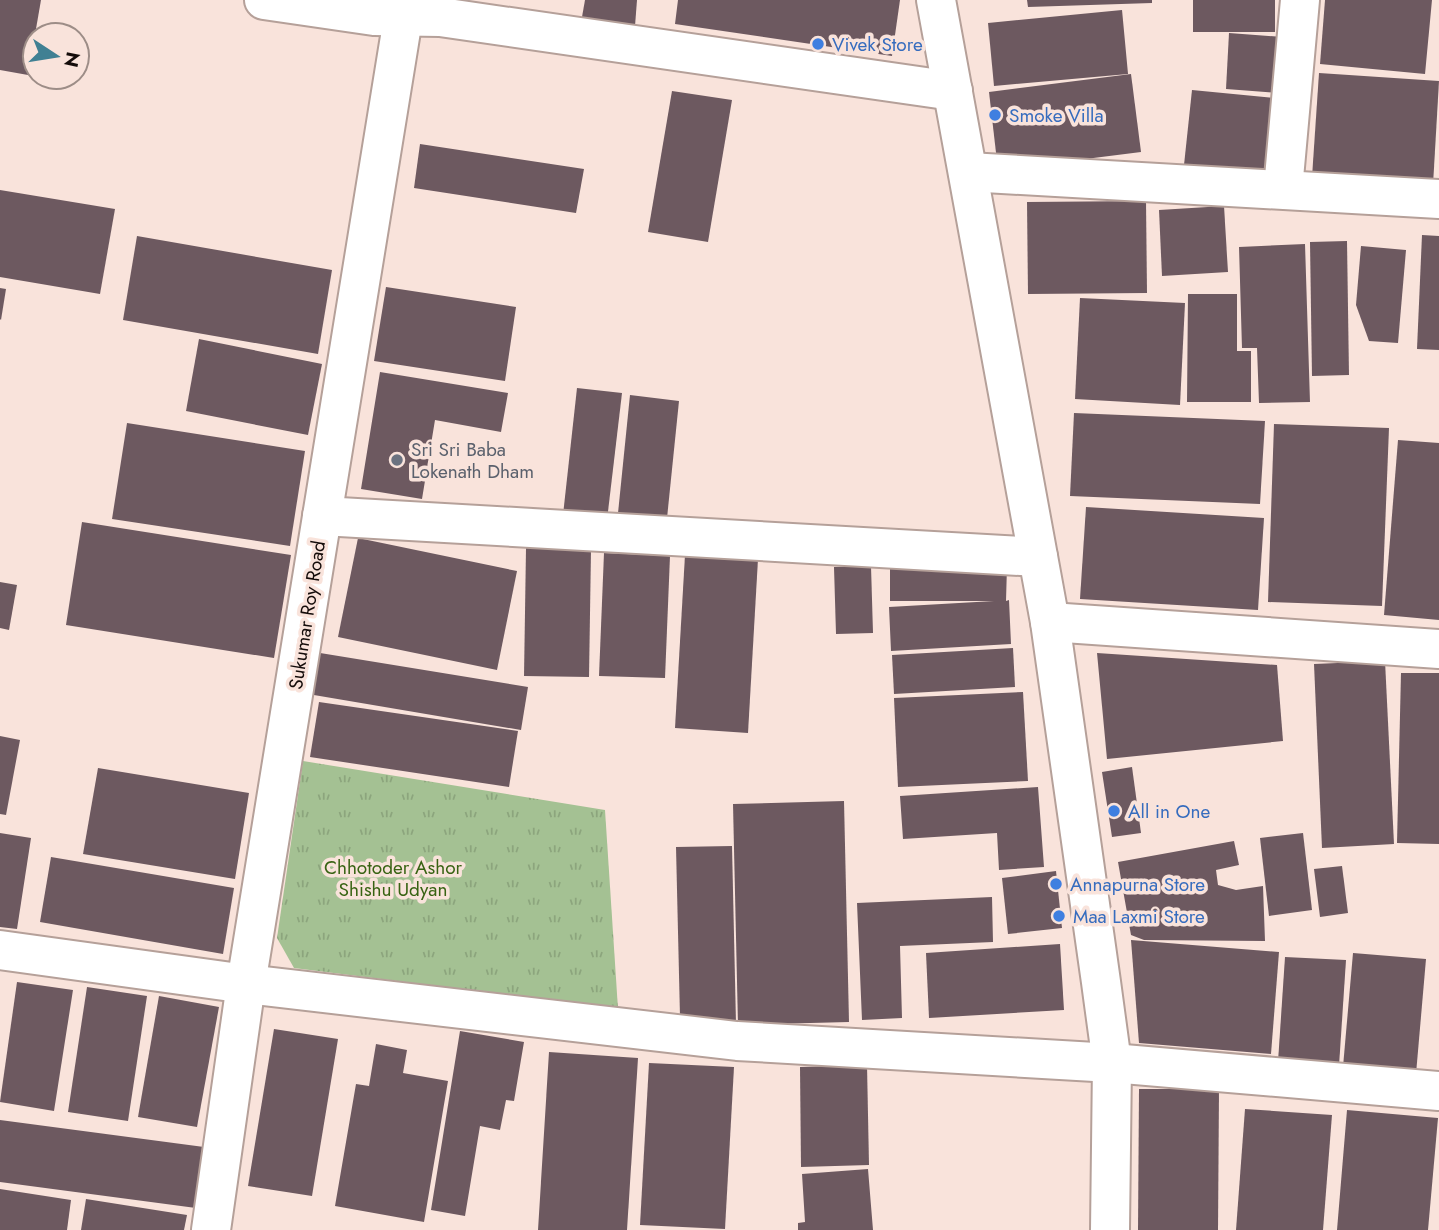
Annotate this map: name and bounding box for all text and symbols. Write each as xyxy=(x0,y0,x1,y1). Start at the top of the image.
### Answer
north arrow xyxy=(21,21,91,91)
place label: Vivek Store xyxy=(832,31,923,58)
marker: Vivek Store xyxy=(810,36,826,52)
text: N xyxy=(57,49,87,70)
place label: Smoke Villa xyxy=(1009,102,1104,129)
marker: Smoke Villa xyxy=(987,107,1003,123)
place label: Sri Sri Baba Lokenath Dham xyxy=(411,436,534,485)
marker: Sri Sri Baba Lokenath Dham xyxy=(389,452,405,468)
street label: Sukumar Roy Road xyxy=(282,539,332,691)
place label: All in One xyxy=(1128,798,1211,825)
marker: All in One xyxy=(1106,803,1122,819)
park label: Chhotoder Ashor Shishu Udyan xyxy=(324,854,463,903)
place label: Annapurna Store xyxy=(1070,871,1205,898)
marker: Annapurna Store xyxy=(1048,876,1064,892)
place label: Maa Laxmi Store xyxy=(1073,903,1205,930)
marker: Maa Laxmi Store xyxy=(1051,908,1067,924)

